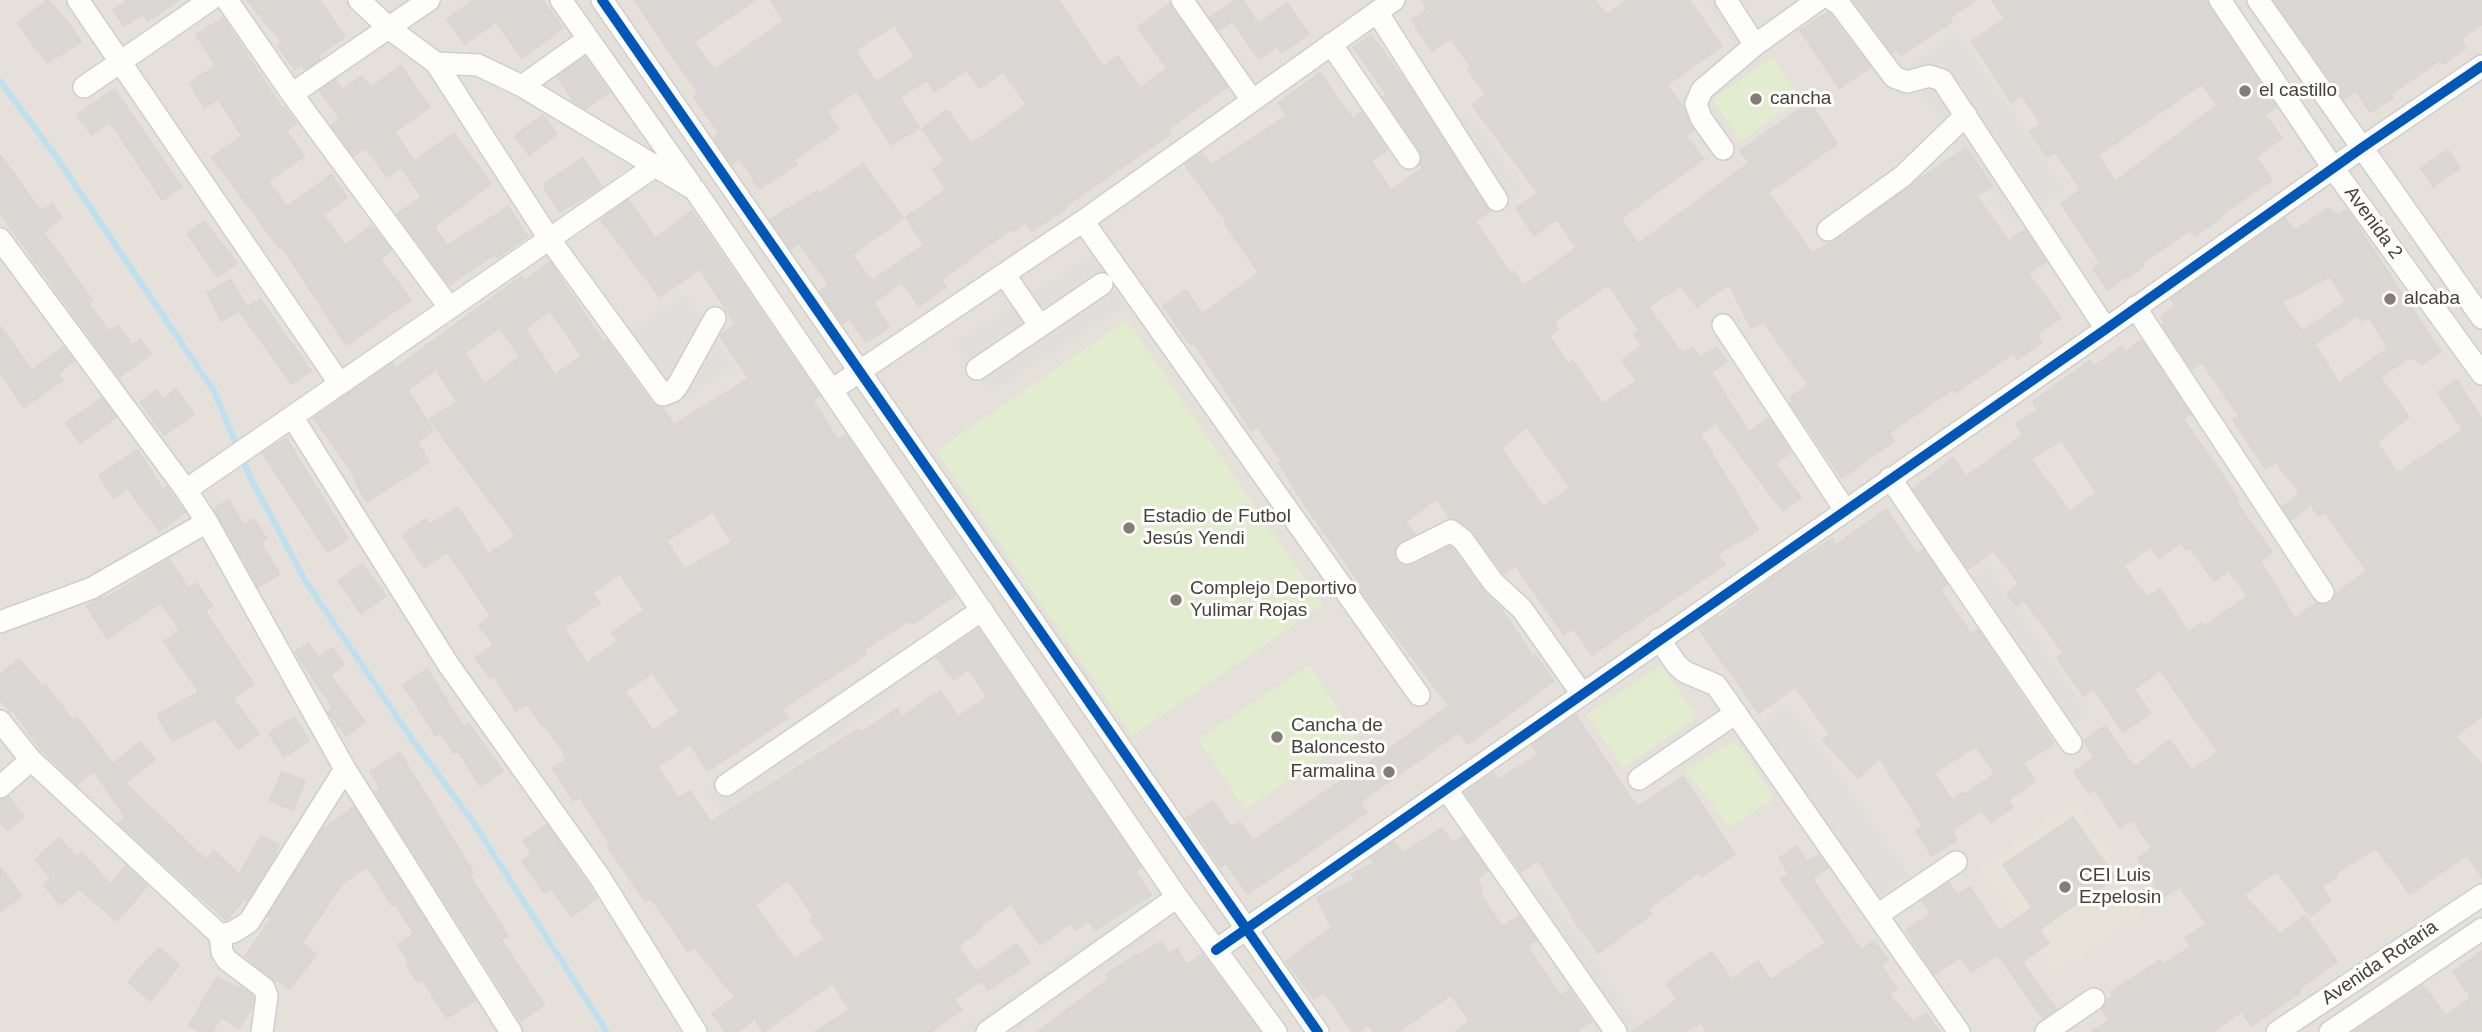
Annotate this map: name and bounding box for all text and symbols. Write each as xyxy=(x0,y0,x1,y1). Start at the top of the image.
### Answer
place label: el castillo xyxy=(2259,80,2337,102)
marker: el castillo xyxy=(2237,83,2253,99)
place label: cancha xyxy=(1770,88,1831,110)
marker: cancha xyxy=(1748,91,1764,107)
street label: Avenida 2 xyxy=(2339,182,2407,264)
place label: alcaba xyxy=(2404,288,2460,310)
marker: alcaba xyxy=(2382,291,2398,307)
place label: Estadio de Futbol Jesús Yendi xyxy=(1143,506,1291,550)
marker: Estadio de Futbol Jesús Yendi xyxy=(1121,520,1137,536)
place label: Complejo Deportivo Yulimar Rojas xyxy=(1190,578,1357,622)
marker: Complejo Deportivo Yulimar Rojas xyxy=(1168,592,1184,608)
place label: Cancha de Baloncesto xyxy=(1291,715,1385,759)
marker: Cancha de Baloncesto xyxy=(1269,729,1285,745)
place label: Farmalina xyxy=(1291,761,1375,783)
marker: Farmalina xyxy=(1381,764,1397,780)
place label: CEI Luis Ezpelosin xyxy=(2079,865,2161,909)
marker: CEI Luis Ezpelosin xyxy=(2057,879,2073,895)
street label: Avenida Rotaria xyxy=(2318,916,2442,1010)

